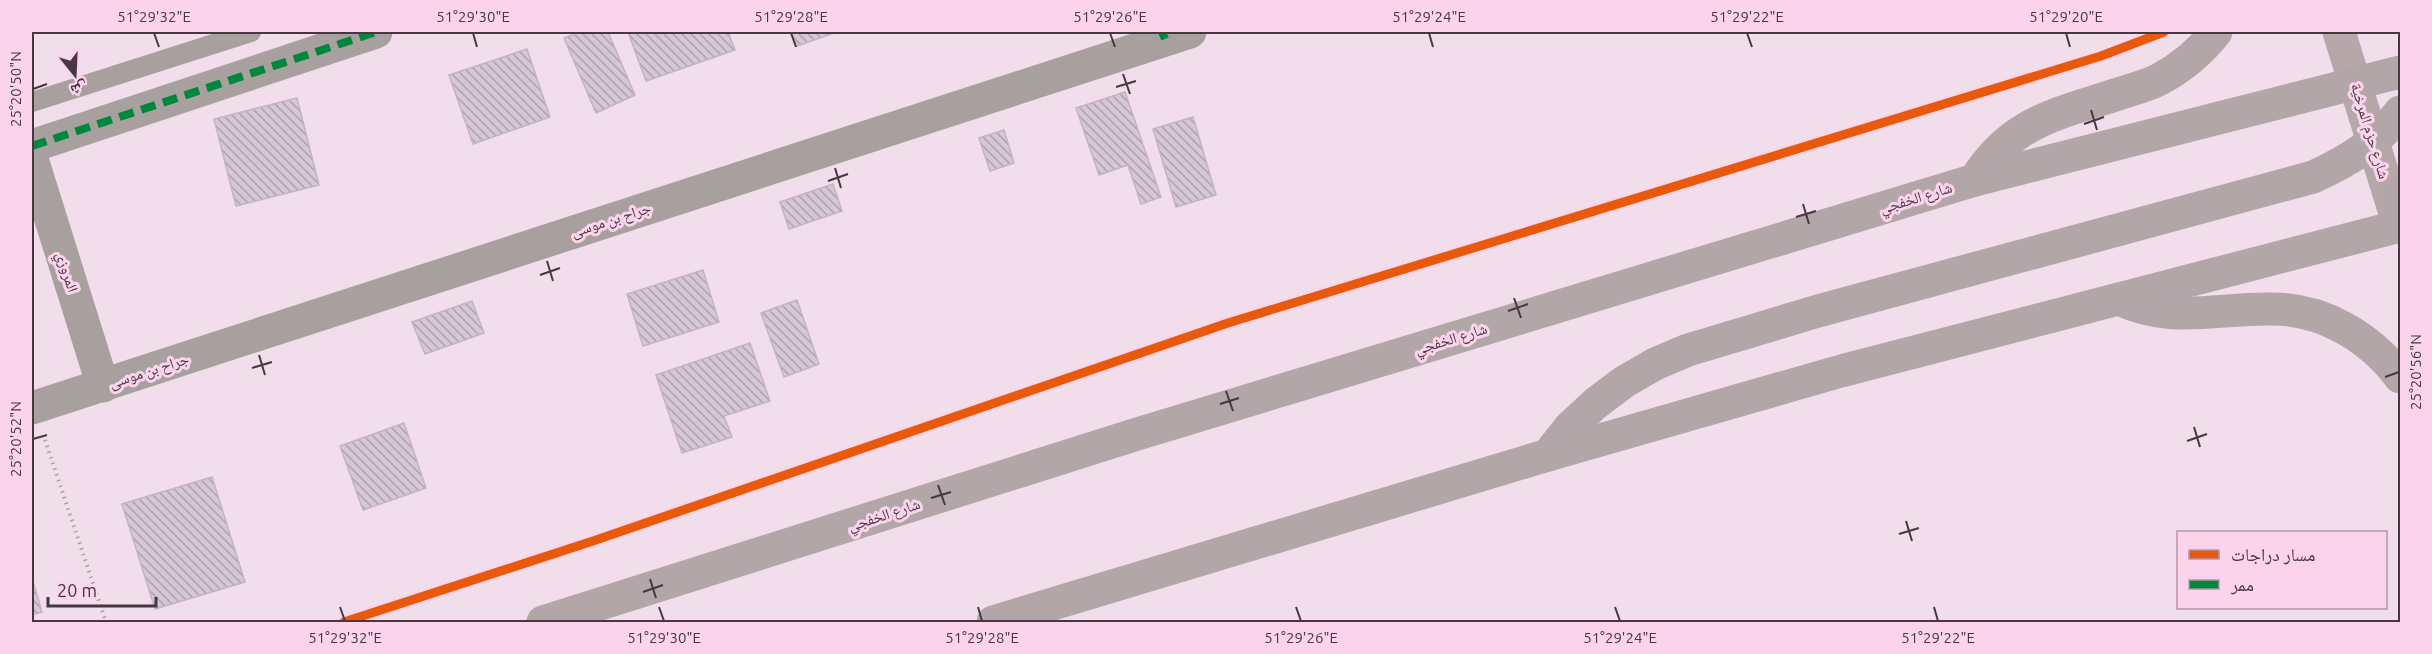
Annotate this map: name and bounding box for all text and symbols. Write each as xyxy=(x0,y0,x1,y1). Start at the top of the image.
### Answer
text: 51°29'32"E xyxy=(117,8,191,25)
text: 51°29'30"E xyxy=(436,8,510,25)
text: 51°29'28"E xyxy=(754,8,828,25)
text: 51°29'26"E xyxy=(1073,8,1147,25)
text: 51°29'24"E xyxy=(1392,8,1466,25)
text: 51°29'22"E xyxy=(1710,8,1784,25)
text: 51°29'20"E xyxy=(2029,8,2103,25)
north arrow xyxy=(45,45,105,105)
text: 25°20'50"N xyxy=(7,51,24,127)
text: ش xyxy=(68,77,90,100)
street label: شارع حزم المرخية xyxy=(2346,81,2393,181)
street label: شارع الخفجي xyxy=(1878,178,1955,220)
street label: جراح بن موسى xyxy=(569,199,654,242)
street label: المروزي xyxy=(49,250,82,295)
street label: شارع الخفجي xyxy=(1413,319,1490,361)
text: 25°20'56"N xyxy=(2407,334,2424,410)
street label: جراح بن موسى xyxy=(107,350,192,393)
text: 25°20'52"N xyxy=(7,401,24,477)
street label: شارع الخفجي xyxy=(846,495,923,538)
legend xyxy=(2177,531,2387,609)
text: مسار دراجات xyxy=(2231,544,2315,565)
scale bar xyxy=(48,570,156,608)
text: ممر xyxy=(2230,574,2254,595)
text: 20 m xyxy=(57,580,97,600)
text: 51°29'32"E xyxy=(308,629,382,646)
text: 51°29'30"E xyxy=(627,629,701,646)
text: 51°29'28"E xyxy=(945,629,1019,646)
text: 51°29'26"E xyxy=(1264,629,1338,646)
text: 51°29'24"E xyxy=(1583,629,1657,646)
text: 51°29'22"E xyxy=(1901,629,1975,646)

